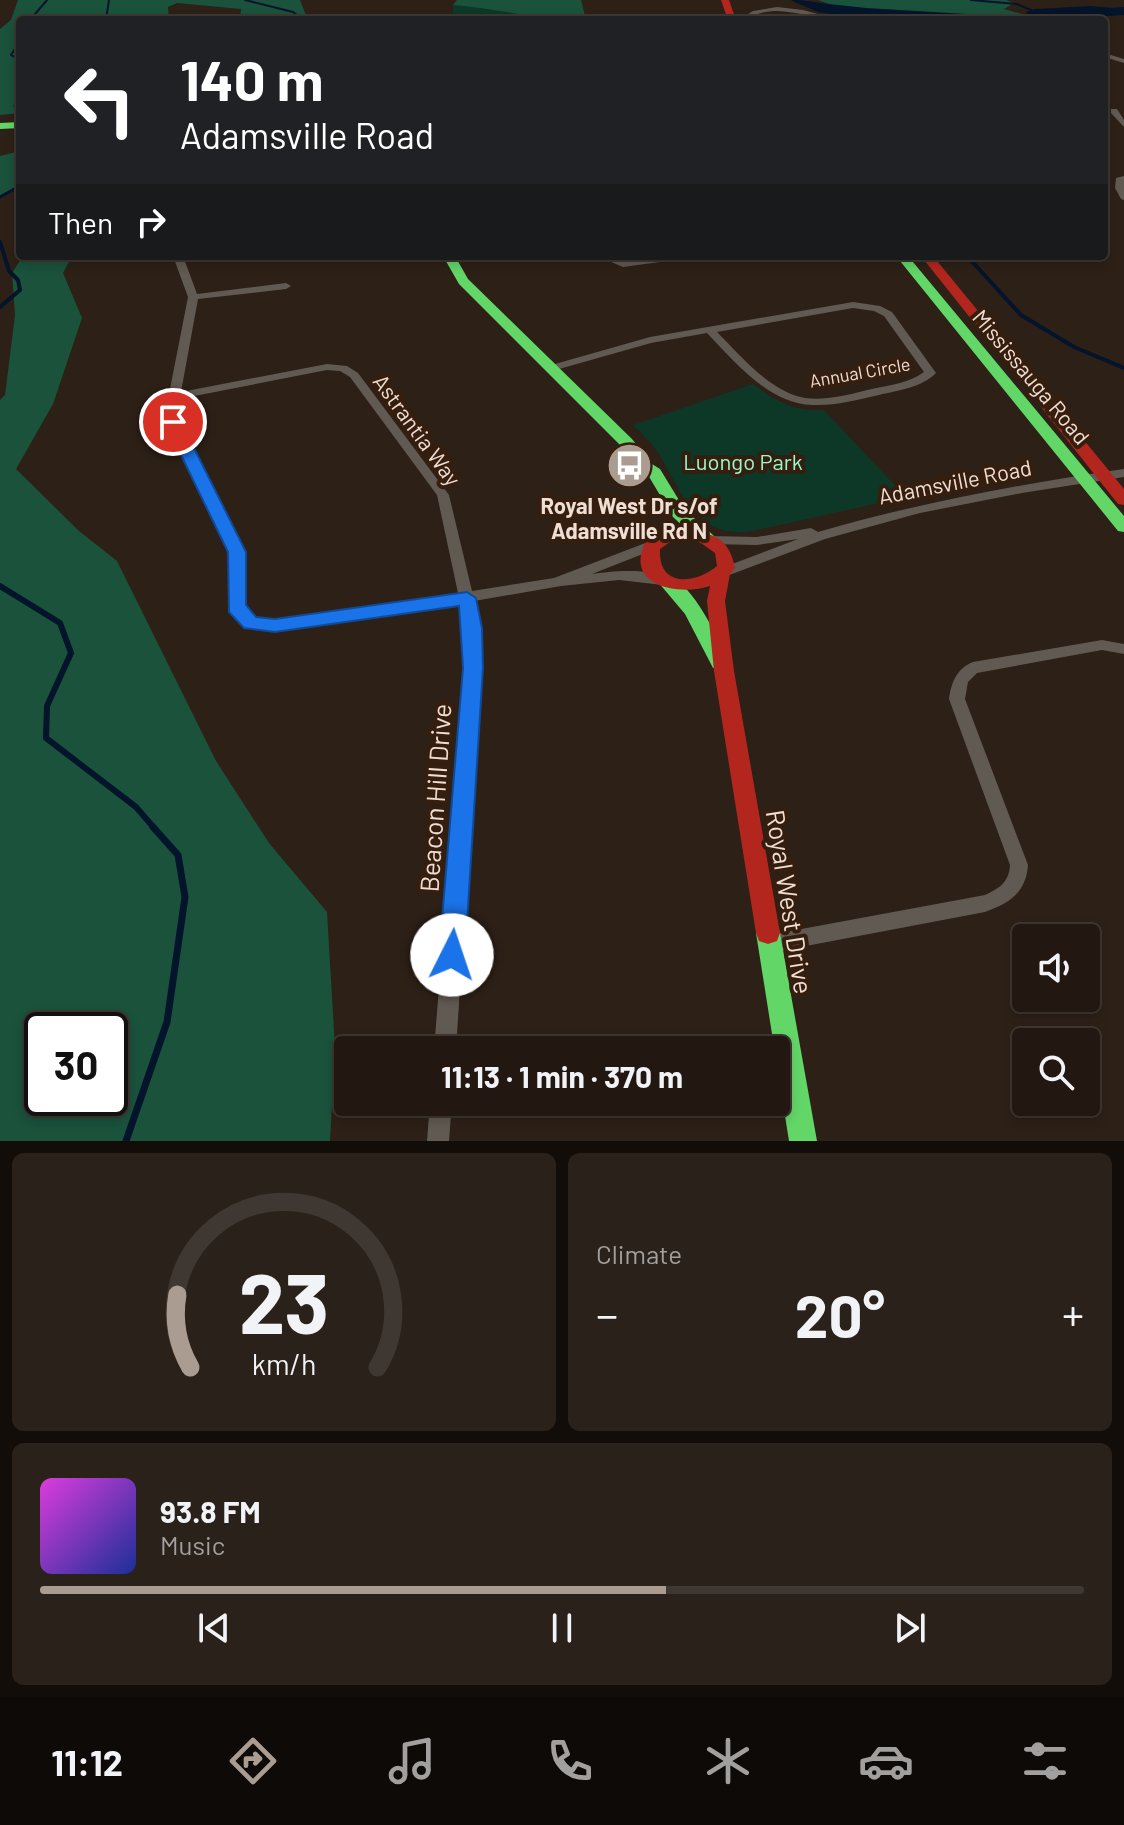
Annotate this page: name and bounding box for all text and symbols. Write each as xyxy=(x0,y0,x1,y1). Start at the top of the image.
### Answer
text: 140 m xyxy=(180,45,324,112)
icon: left xyxy=(48,48,152,152)
text: Adamsville Road xyxy=(180,113,434,156)
icon: right xyxy=(129,200,173,244)
text: Then xyxy=(48,204,113,240)
street label: Mississauga Road xyxy=(968,304,1096,449)
street label: Annual Circle xyxy=(808,352,912,392)
street label: Astrantia Way xyxy=(369,368,467,490)
pin xyxy=(139,388,207,456)
icon: arrive xyxy=(151,400,195,444)
bus stop icon: Royal West Dr s/of Adamsville Rd N xyxy=(605,441,653,489)
park label: Luongo Park xyxy=(683,448,803,474)
street label: Adamsville Road xyxy=(876,453,1034,509)
place label: Royal West Dr s/of Adamsville Rd N xyxy=(540,492,718,543)
street label: Beacon Hill Drive xyxy=(412,703,457,893)
street label: Royal West Drive xyxy=(761,808,820,996)
position arrow xyxy=(410,913,494,997)
map controls xyxy=(1012,924,1100,1116)
button: sound xyxy=(1012,924,1100,1012)
speed limit sign: 30 xyxy=(24,1012,128,1116)
button: search xyxy=(1012,1028,1100,1116)
text: 11:13 · 1 min · 370 m xyxy=(441,1058,683,1094)
text: Climate xyxy=(596,1238,682,1269)
text: 23 xyxy=(239,1251,329,1351)
text: 20° xyxy=(795,1278,885,1350)
text: − xyxy=(596,1287,618,1340)
text: + xyxy=(1062,1287,1084,1340)
text: km/h xyxy=(252,1346,316,1381)
text: 93.8 FM xyxy=(160,1493,261,1529)
text: Music xyxy=(160,1529,225,1560)
icon: previous xyxy=(192,1606,236,1650)
icon: pause xyxy=(540,1606,584,1650)
icon: next xyxy=(888,1606,932,1650)
icon: directions xyxy=(225,1733,281,1789)
icon: music xyxy=(384,1733,440,1789)
icon: phone xyxy=(542,1733,598,1789)
icon: climate xyxy=(700,1733,756,1789)
icon: car xyxy=(858,1733,914,1789)
icon: filters xyxy=(1017,1733,1073,1789)
text: 11:12 xyxy=(51,1740,123,1783)

